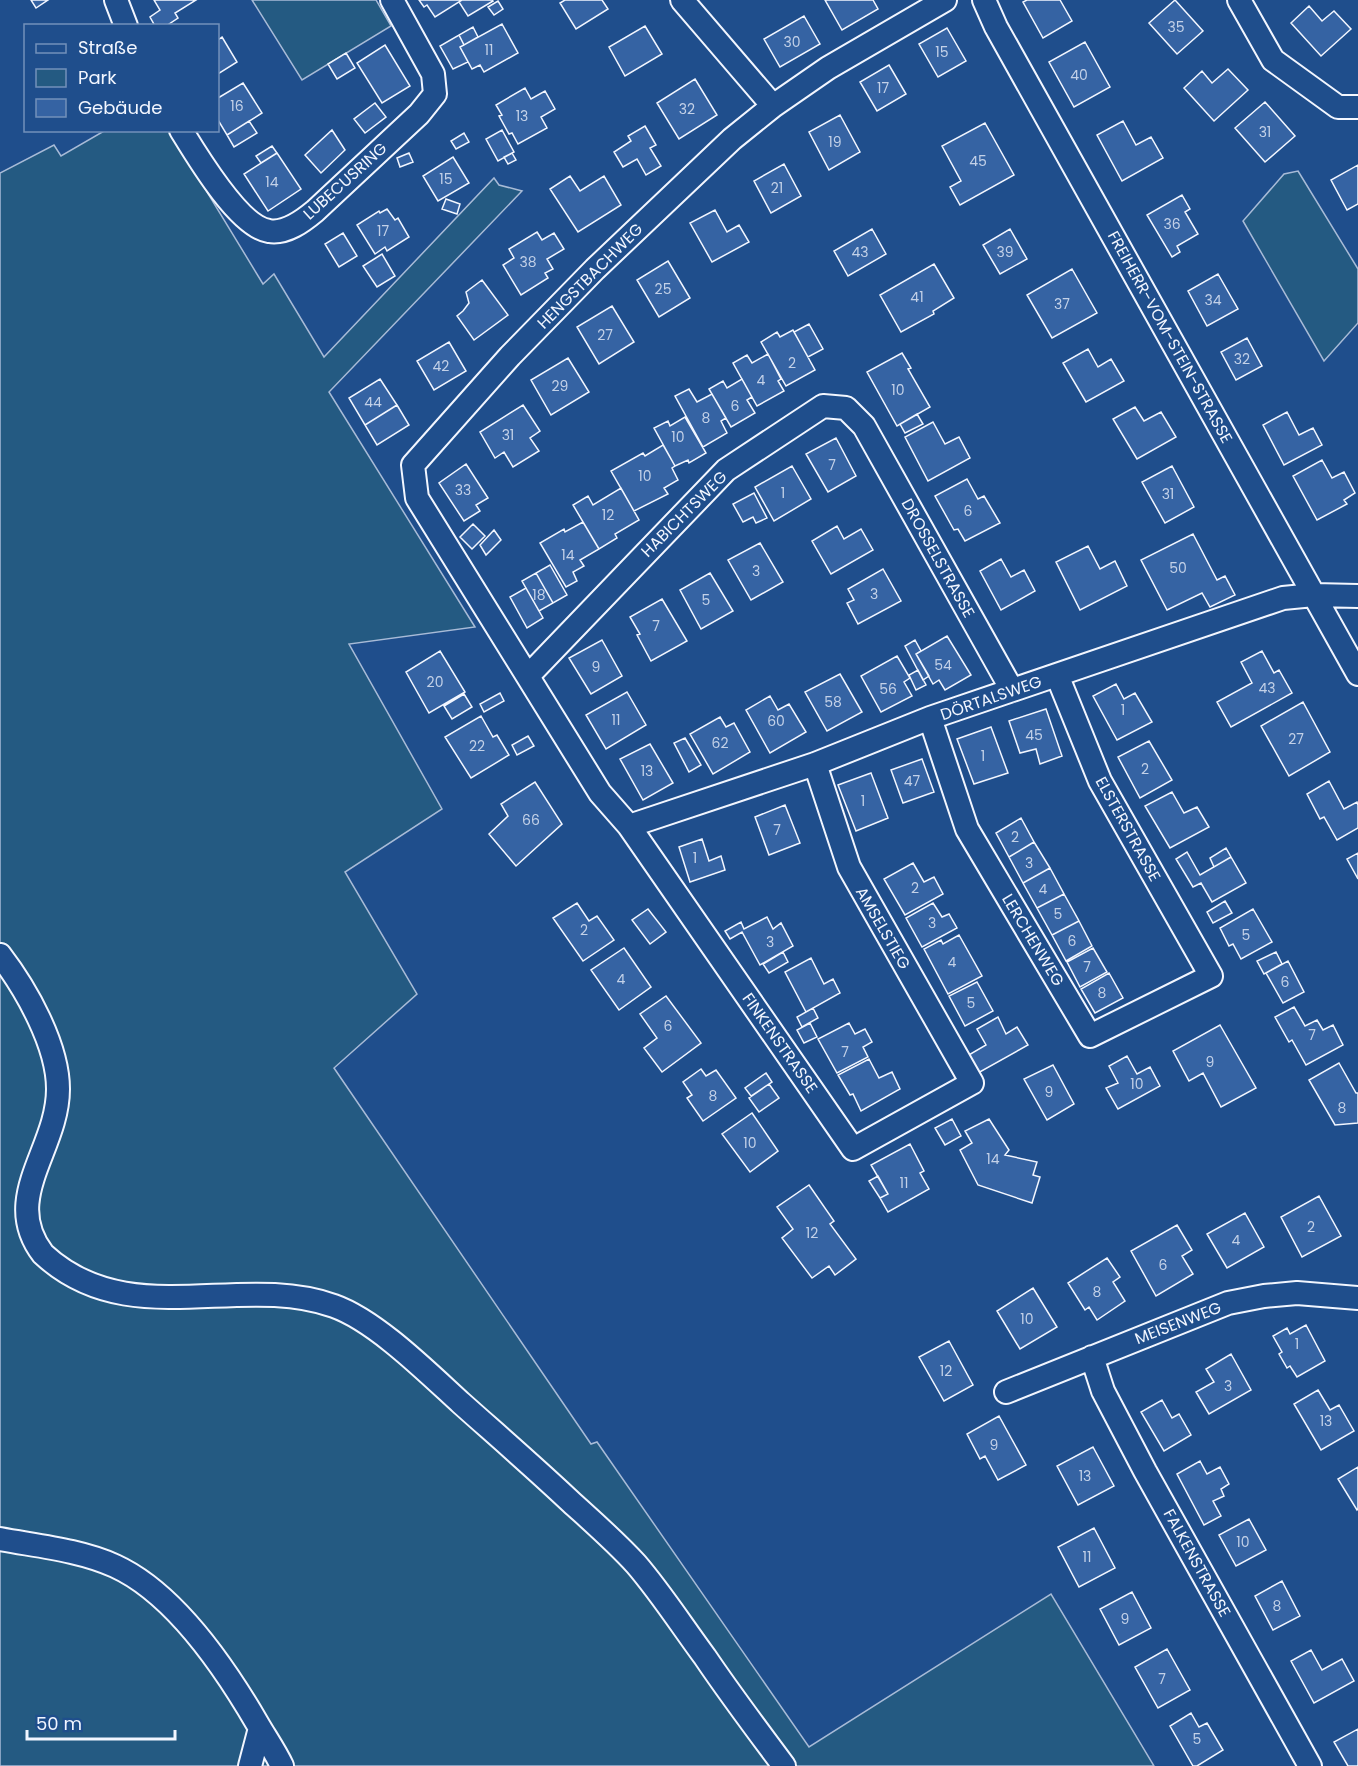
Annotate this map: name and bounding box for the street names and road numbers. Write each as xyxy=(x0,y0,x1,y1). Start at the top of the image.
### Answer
street label: LUBECUSRING xyxy=(298,137,392,225)
street label: HENGSTBACHWEG xyxy=(532,218,648,334)
street label: FREIHERR-VOM-STEIN-STRASSE xyxy=(1102,227,1238,447)
street label: HABICHTSWEG xyxy=(636,466,732,562)
street label: DROSSELSTRASSE xyxy=(896,494,980,622)
street label: DÖRTALSWEG xyxy=(937,670,1045,726)
street label: ELSTERSTRASSE xyxy=(1090,772,1166,886)
street label: AMSELSTIEG xyxy=(850,883,916,973)
street label: LERCHENWEG xyxy=(996,889,1070,991)
street label: FINKENSTRASSE xyxy=(737,988,823,1098)
street label: MEISENWEG xyxy=(1131,1296,1225,1350)
street label: FALKENSTRASSE xyxy=(1158,1505,1236,1621)

